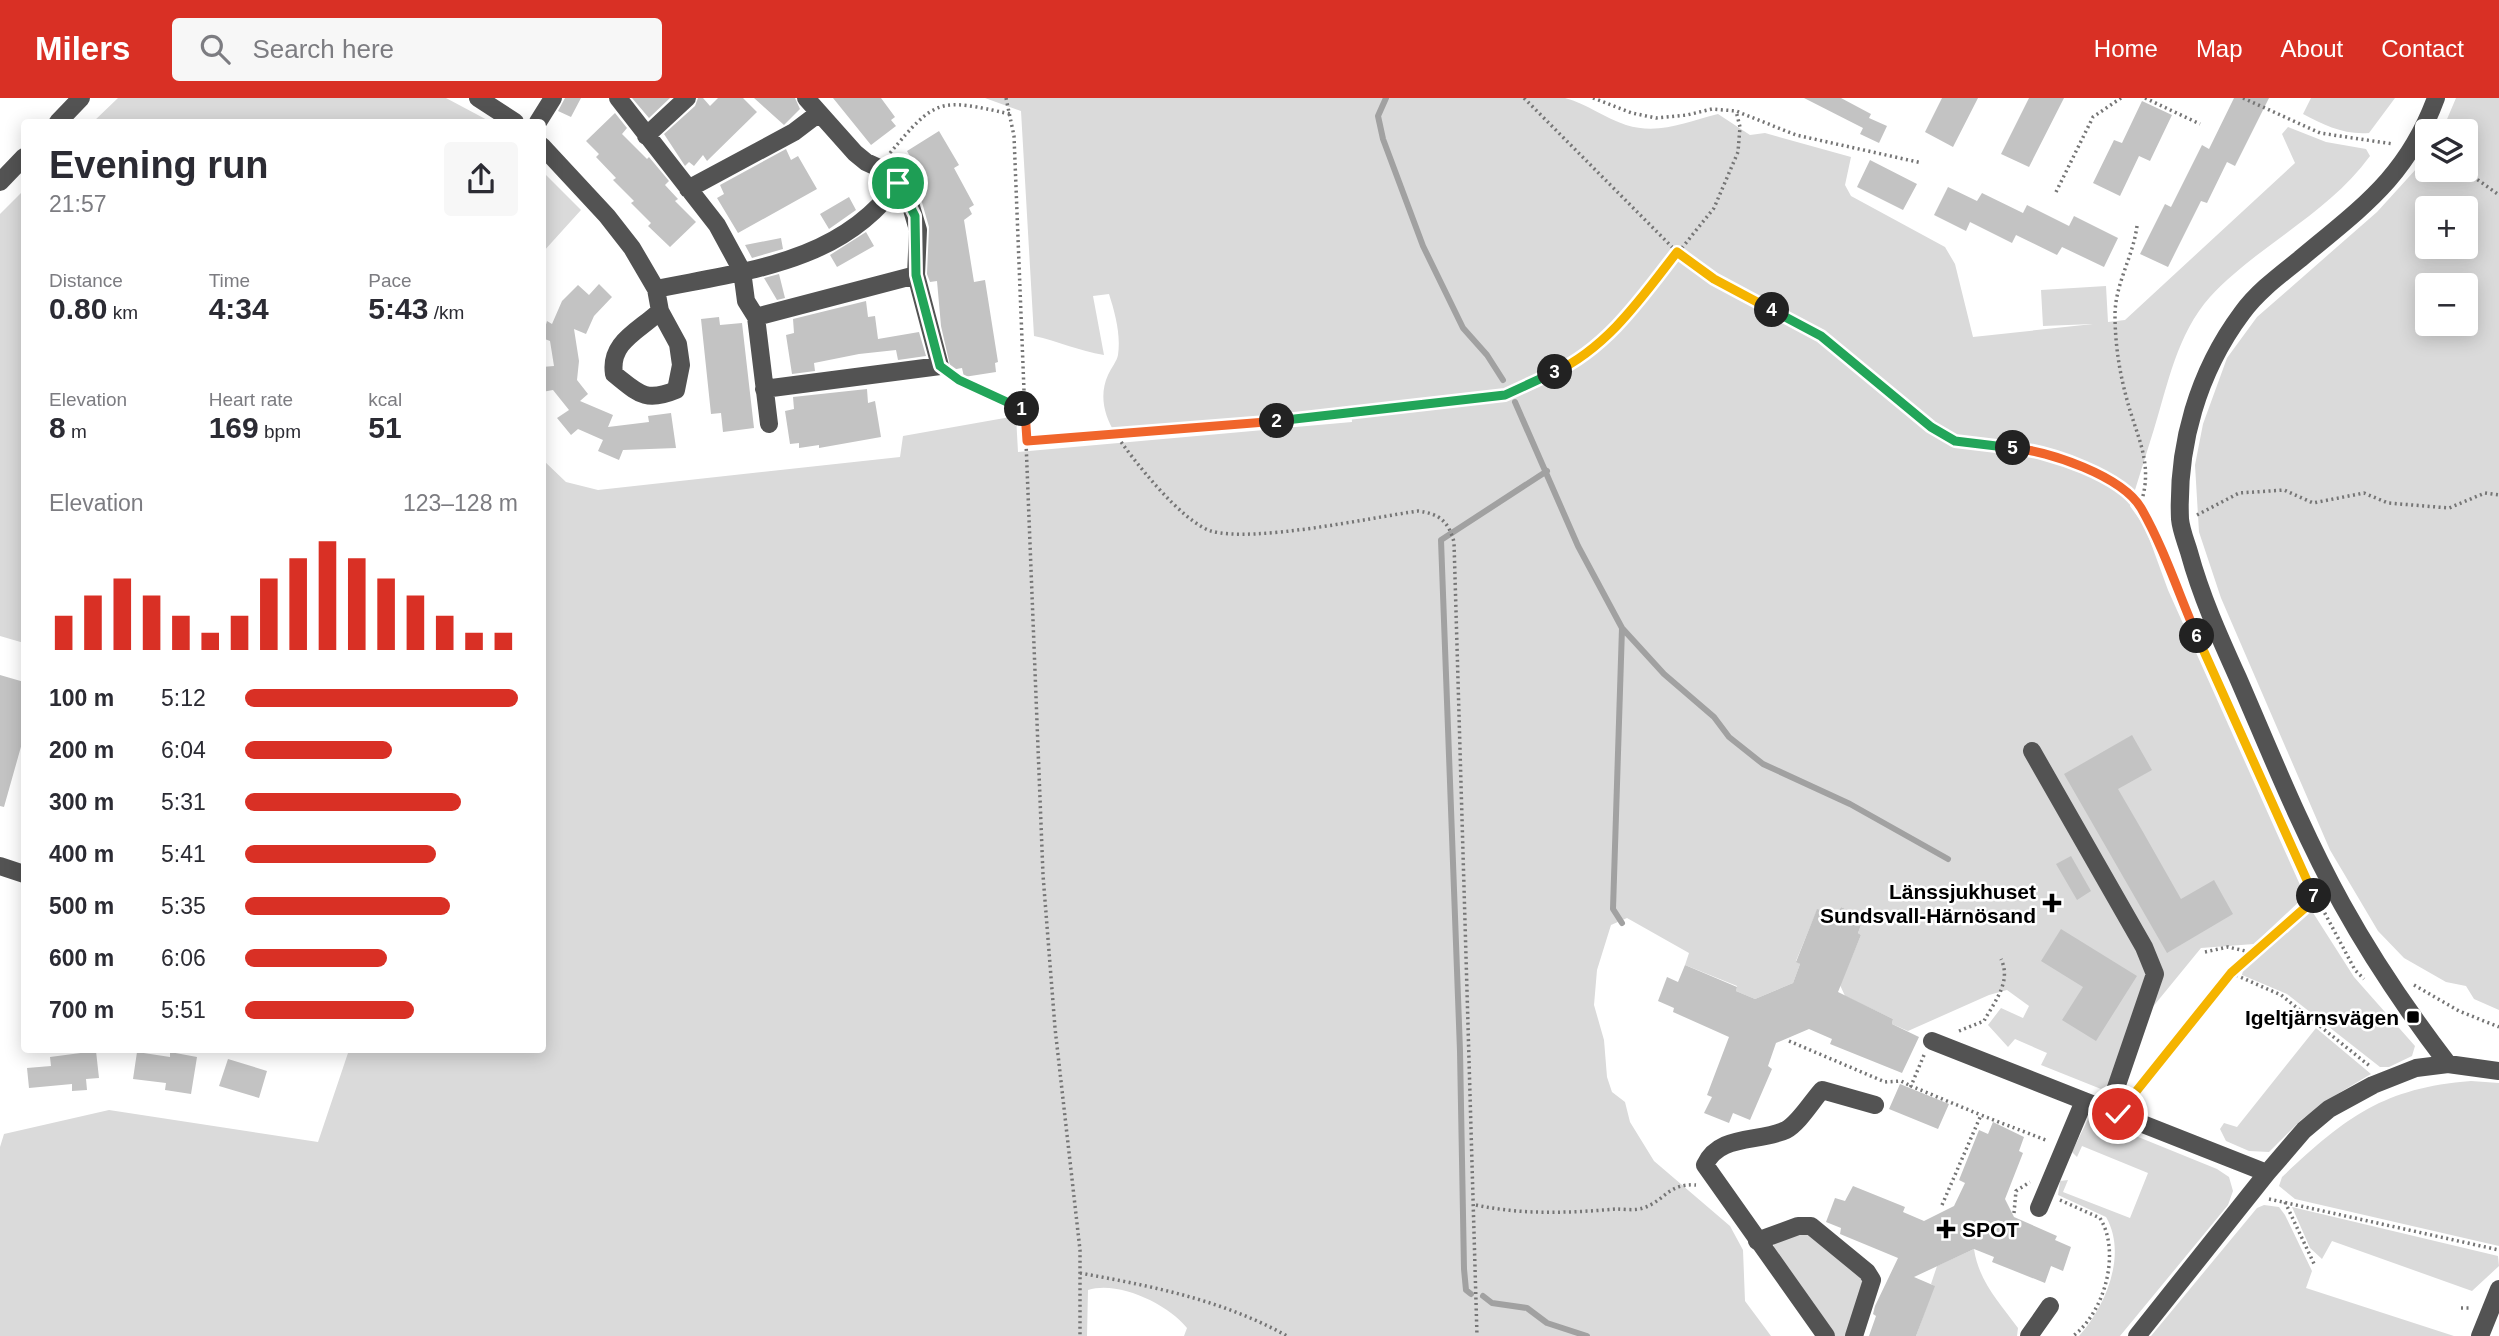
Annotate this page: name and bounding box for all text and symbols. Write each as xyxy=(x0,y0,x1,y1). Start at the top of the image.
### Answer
search box xyxy=(172,18,662,81)
text: Milers xyxy=(35,30,130,67)
icon: search xyxy=(196,30,234,68)
text: Search here xyxy=(252,34,394,64)
text: Home xyxy=(2094,35,2158,62)
text: Map xyxy=(2196,35,2243,62)
text: About xyxy=(2281,35,2343,62)
text: Contact xyxy=(2381,35,2464,62)
map controls xyxy=(2415,119,2478,336)
button: layers xyxy=(2415,119,2478,182)
button: share xyxy=(444,142,518,216)
text: Evening run xyxy=(49,144,269,186)
pin xyxy=(868,153,928,213)
icon: arrive xyxy=(879,164,917,202)
text: 21:57 xyxy=(49,191,107,217)
button: + xyxy=(2415,196,2478,259)
text: Distance xyxy=(49,270,123,291)
text: Time xyxy=(209,270,250,291)
text: Pace xyxy=(368,270,412,291)
button: − xyxy=(2415,273,2478,336)
text: 0.80 xyxy=(49,292,107,325)
text: 4:34 xyxy=(209,292,269,325)
text: 5:43 xyxy=(368,292,428,325)
pin: 4 xyxy=(1754,292,1790,328)
text: 4 xyxy=(1766,299,1777,320)
text: km xyxy=(107,302,138,323)
text: /km xyxy=(428,302,464,323)
pin: 3 xyxy=(1538,354,1572,390)
text: 3 xyxy=(1549,361,1560,382)
text: Elevation xyxy=(49,389,127,410)
text: Heart rate xyxy=(209,389,293,410)
text: kcal xyxy=(368,389,402,410)
pin: 1 xyxy=(1004,392,1040,426)
text: 1 xyxy=(1016,398,1027,419)
pin: 2 xyxy=(1260,404,1294,438)
text: 2 xyxy=(1271,410,1282,431)
text: 8 xyxy=(49,411,66,444)
text: 169 xyxy=(209,411,259,444)
text: 51 xyxy=(368,411,402,444)
text: m xyxy=(66,421,87,442)
text: bpm xyxy=(259,421,301,442)
pin: 5 xyxy=(1996,430,2030,466)
text: 5 xyxy=(2007,437,2018,458)
text: Elevation xyxy=(49,490,144,516)
text: 123–128 m xyxy=(403,490,518,516)
pin: 6 xyxy=(2180,618,2214,654)
text: 6 xyxy=(2191,625,2202,646)
text: 100 m xyxy=(49,685,114,711)
text: 5:12 xyxy=(161,685,206,711)
text: 200 m xyxy=(49,737,114,763)
text: 6:04 xyxy=(161,737,206,763)
text: 300 m xyxy=(49,789,114,815)
text: 5:31 xyxy=(161,789,206,815)
text: 400 m xyxy=(49,841,114,867)
text: 5:41 xyxy=(161,841,206,867)
pin: 7 xyxy=(2296,878,2332,914)
place label: Länssjukhuset Sundsvall-Härnösand xyxy=(1820,880,2036,927)
text: 7 xyxy=(2308,885,2319,906)
text: 500 m xyxy=(49,893,114,919)
text: 5:35 xyxy=(161,893,206,919)
marker: Länssjukhuset Sundsvall-Härnösand xyxy=(2042,893,2062,913)
text: 600 m xyxy=(49,945,114,971)
text: 6:06 xyxy=(161,945,206,971)
text: 700 m xyxy=(49,997,114,1023)
text: 5:51 xyxy=(161,997,206,1023)
place label: Igeltjärnsvägen xyxy=(2245,1006,2399,1029)
marker: Igeltjärnsvägen xyxy=(2405,1009,2421,1025)
pin xyxy=(2088,1084,2148,1144)
icon: check xyxy=(2099,1095,2137,1133)
place label: SPOT xyxy=(1962,1218,2019,1241)
marker: SPOT xyxy=(1936,1219,1956,1239)

